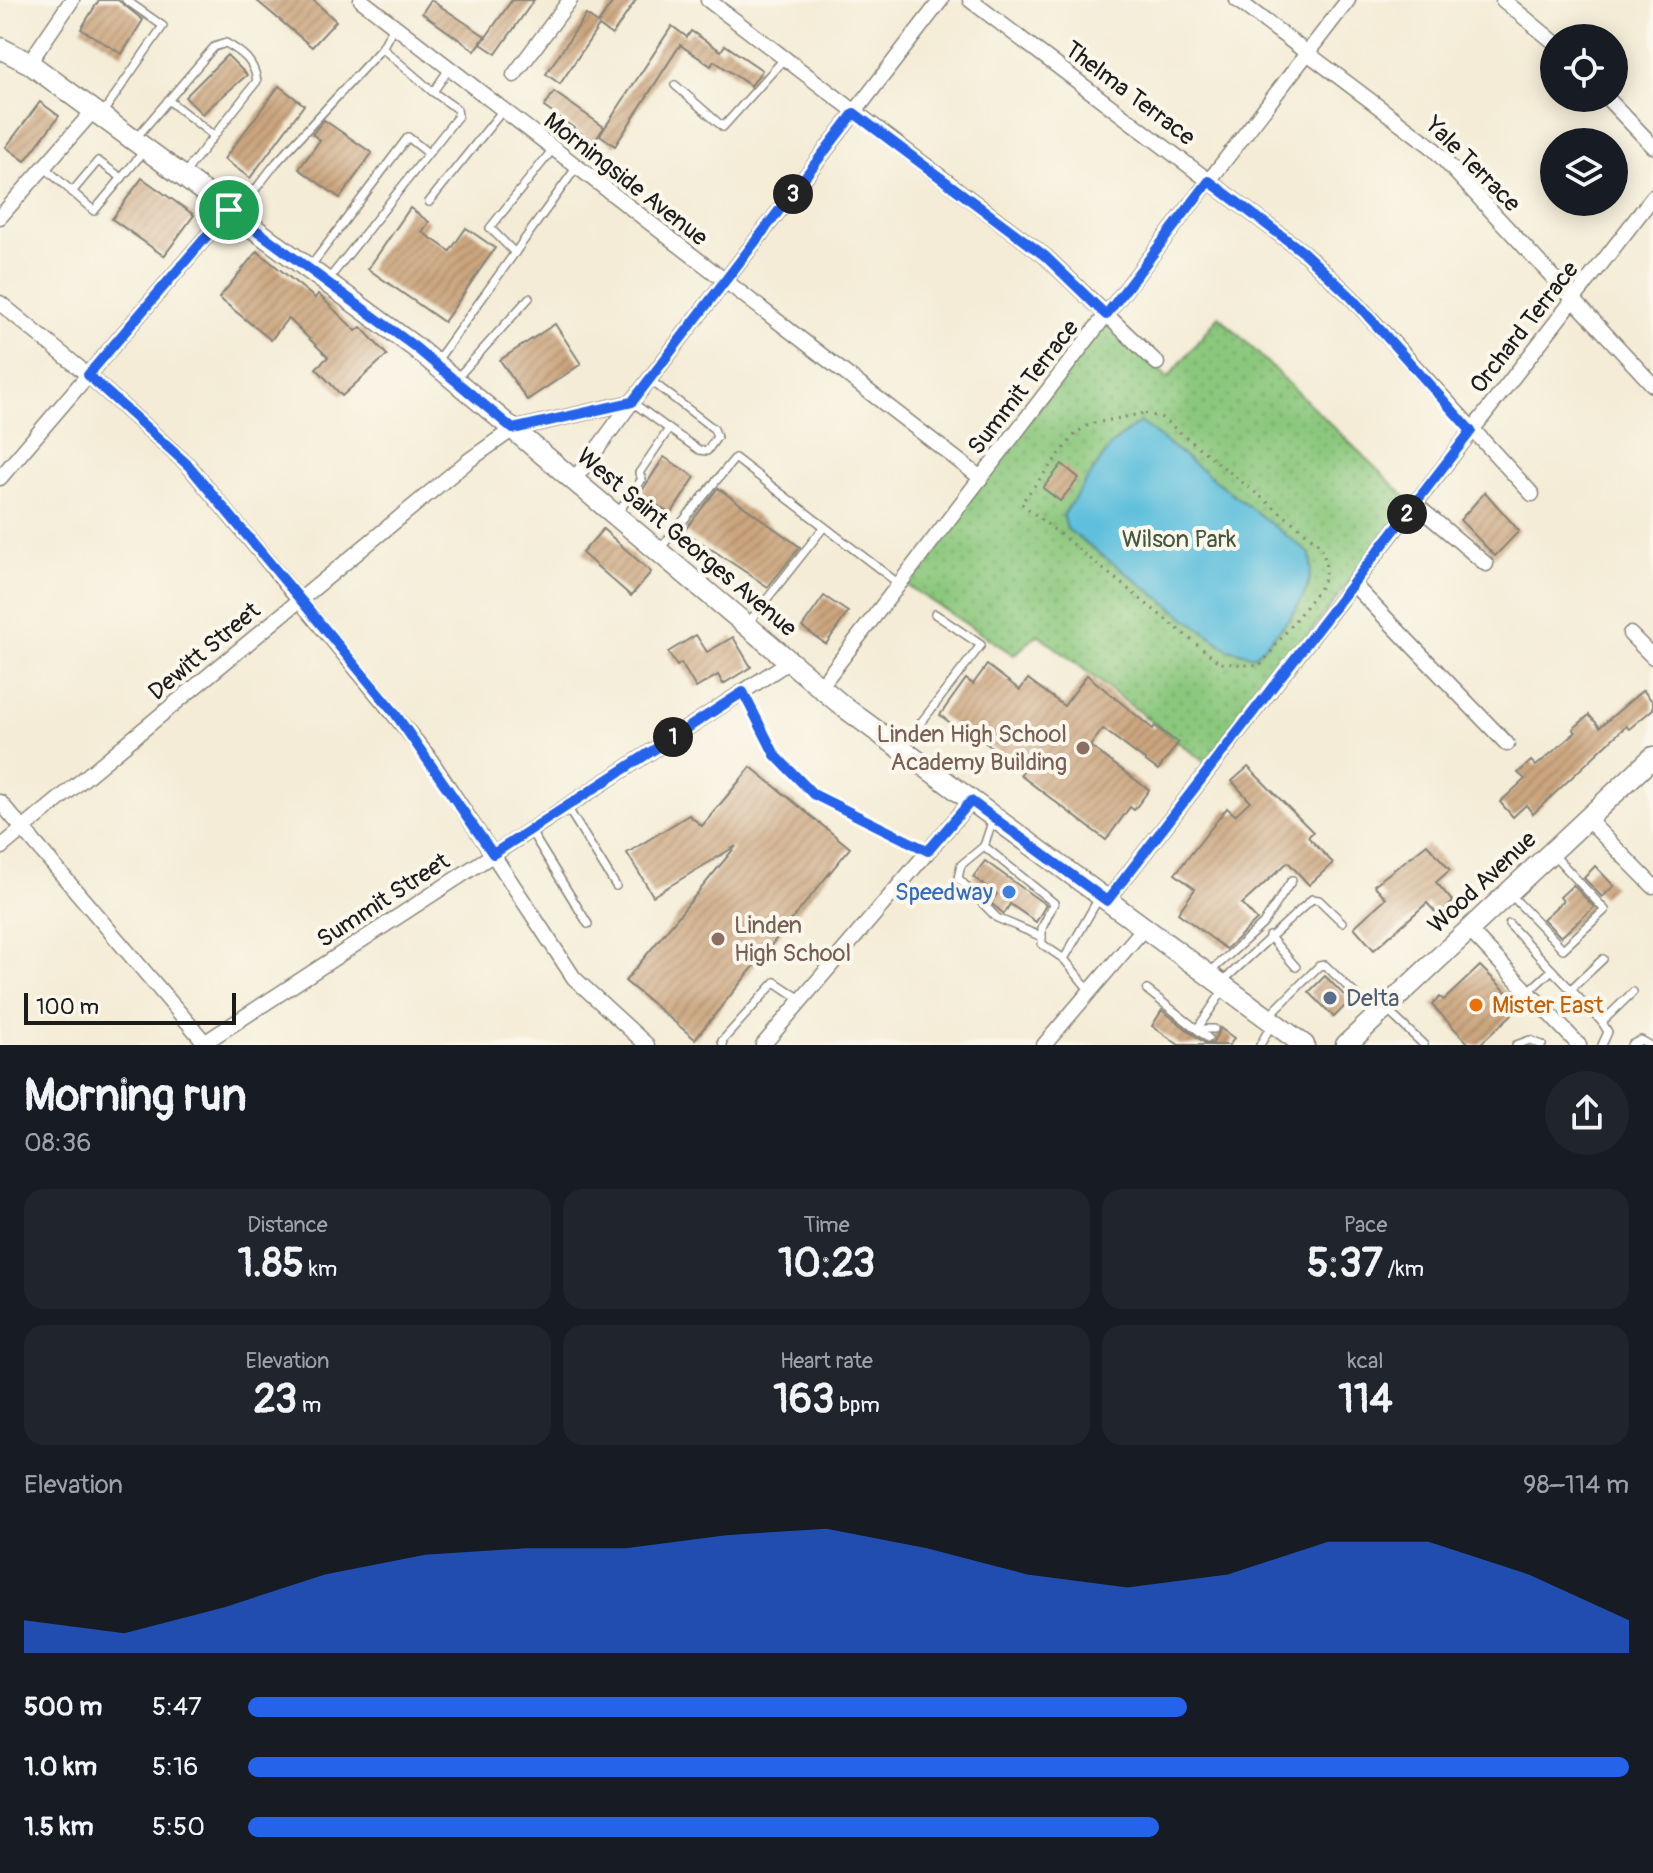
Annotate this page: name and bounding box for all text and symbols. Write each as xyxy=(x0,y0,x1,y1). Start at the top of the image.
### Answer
map controls xyxy=(1540,24,1628,216)
button: locate xyxy=(1540,24,1628,112)
street label: Thelma Terrace xyxy=(1059,35,1201,152)
street label: Morningside Avenue xyxy=(538,106,713,252)
street label: Yale Terrace xyxy=(1418,110,1526,218)
button: layers xyxy=(1540,128,1628,216)
pin: 3 xyxy=(773,174,813,214)
pin xyxy=(195,176,263,244)
text: 3 xyxy=(787,180,799,208)
icon: arrive xyxy=(207,188,251,232)
street label: Orchard Terrace xyxy=(1464,255,1585,399)
street label: Summit Terrace xyxy=(962,314,1085,461)
street label: West Saint Georges Avenue xyxy=(571,442,803,643)
pin: 2 xyxy=(1387,494,1427,534)
text: 2 xyxy=(1401,500,1413,528)
park label: Wilson Park xyxy=(1122,525,1236,554)
street label: Dewitt Street xyxy=(143,596,266,707)
pin: 1 xyxy=(653,717,693,757)
place label: Linden High School Academy Building xyxy=(877,720,1067,777)
text: 1 xyxy=(669,723,677,751)
marker: Linden High School Academy Building xyxy=(1074,739,1092,757)
street label: Wood Avenue xyxy=(1422,825,1542,940)
street label: Summit Street xyxy=(312,847,455,954)
place label: Speedway xyxy=(895,878,993,907)
marker: Speedway xyxy=(1000,883,1018,901)
place label: Linden High School xyxy=(734,911,851,968)
marker: Linden High School xyxy=(709,930,727,948)
place label: Delta xyxy=(1346,984,1399,1013)
scale bar xyxy=(24,989,236,1025)
marker: Delta xyxy=(1321,989,1339,1007)
place label: Mister East xyxy=(1492,991,1604,1020)
text: 100 m xyxy=(36,993,99,1021)
marker: Mister East xyxy=(1467,996,1485,1014)
text: Morning run xyxy=(24,1069,247,1124)
button: share xyxy=(1545,1071,1629,1155)
text: 08:36 xyxy=(24,1127,91,1159)
text: Distance xyxy=(247,1211,328,1239)
text: Time xyxy=(804,1211,849,1239)
text: Pace xyxy=(1344,1211,1387,1239)
text: 1.85 xyxy=(238,1239,304,1288)
text: 10:23 xyxy=(778,1239,875,1288)
text: 5:37 xyxy=(1307,1239,1383,1288)
text: km xyxy=(304,1255,337,1283)
text: /km xyxy=(1383,1255,1424,1283)
text: Elevation xyxy=(246,1347,329,1375)
text: Heart rate xyxy=(780,1347,873,1375)
text: kcal xyxy=(1348,1347,1383,1375)
text: 23 xyxy=(254,1375,297,1424)
text: 163 xyxy=(773,1375,834,1424)
text: 114 xyxy=(1338,1375,1393,1424)
text: m xyxy=(297,1391,321,1419)
text: bpm xyxy=(834,1391,880,1419)
text: Elevation xyxy=(24,1469,123,1501)
text: 98–114 m xyxy=(1523,1469,1629,1501)
text: 500 m xyxy=(24,1691,102,1723)
text: 5:47 xyxy=(152,1691,202,1723)
text: 1.0 km xyxy=(24,1751,97,1783)
text: 5:16 xyxy=(152,1751,198,1783)
text: 1.5 km xyxy=(24,1811,94,1843)
text: 5:50 xyxy=(152,1811,205,1843)

